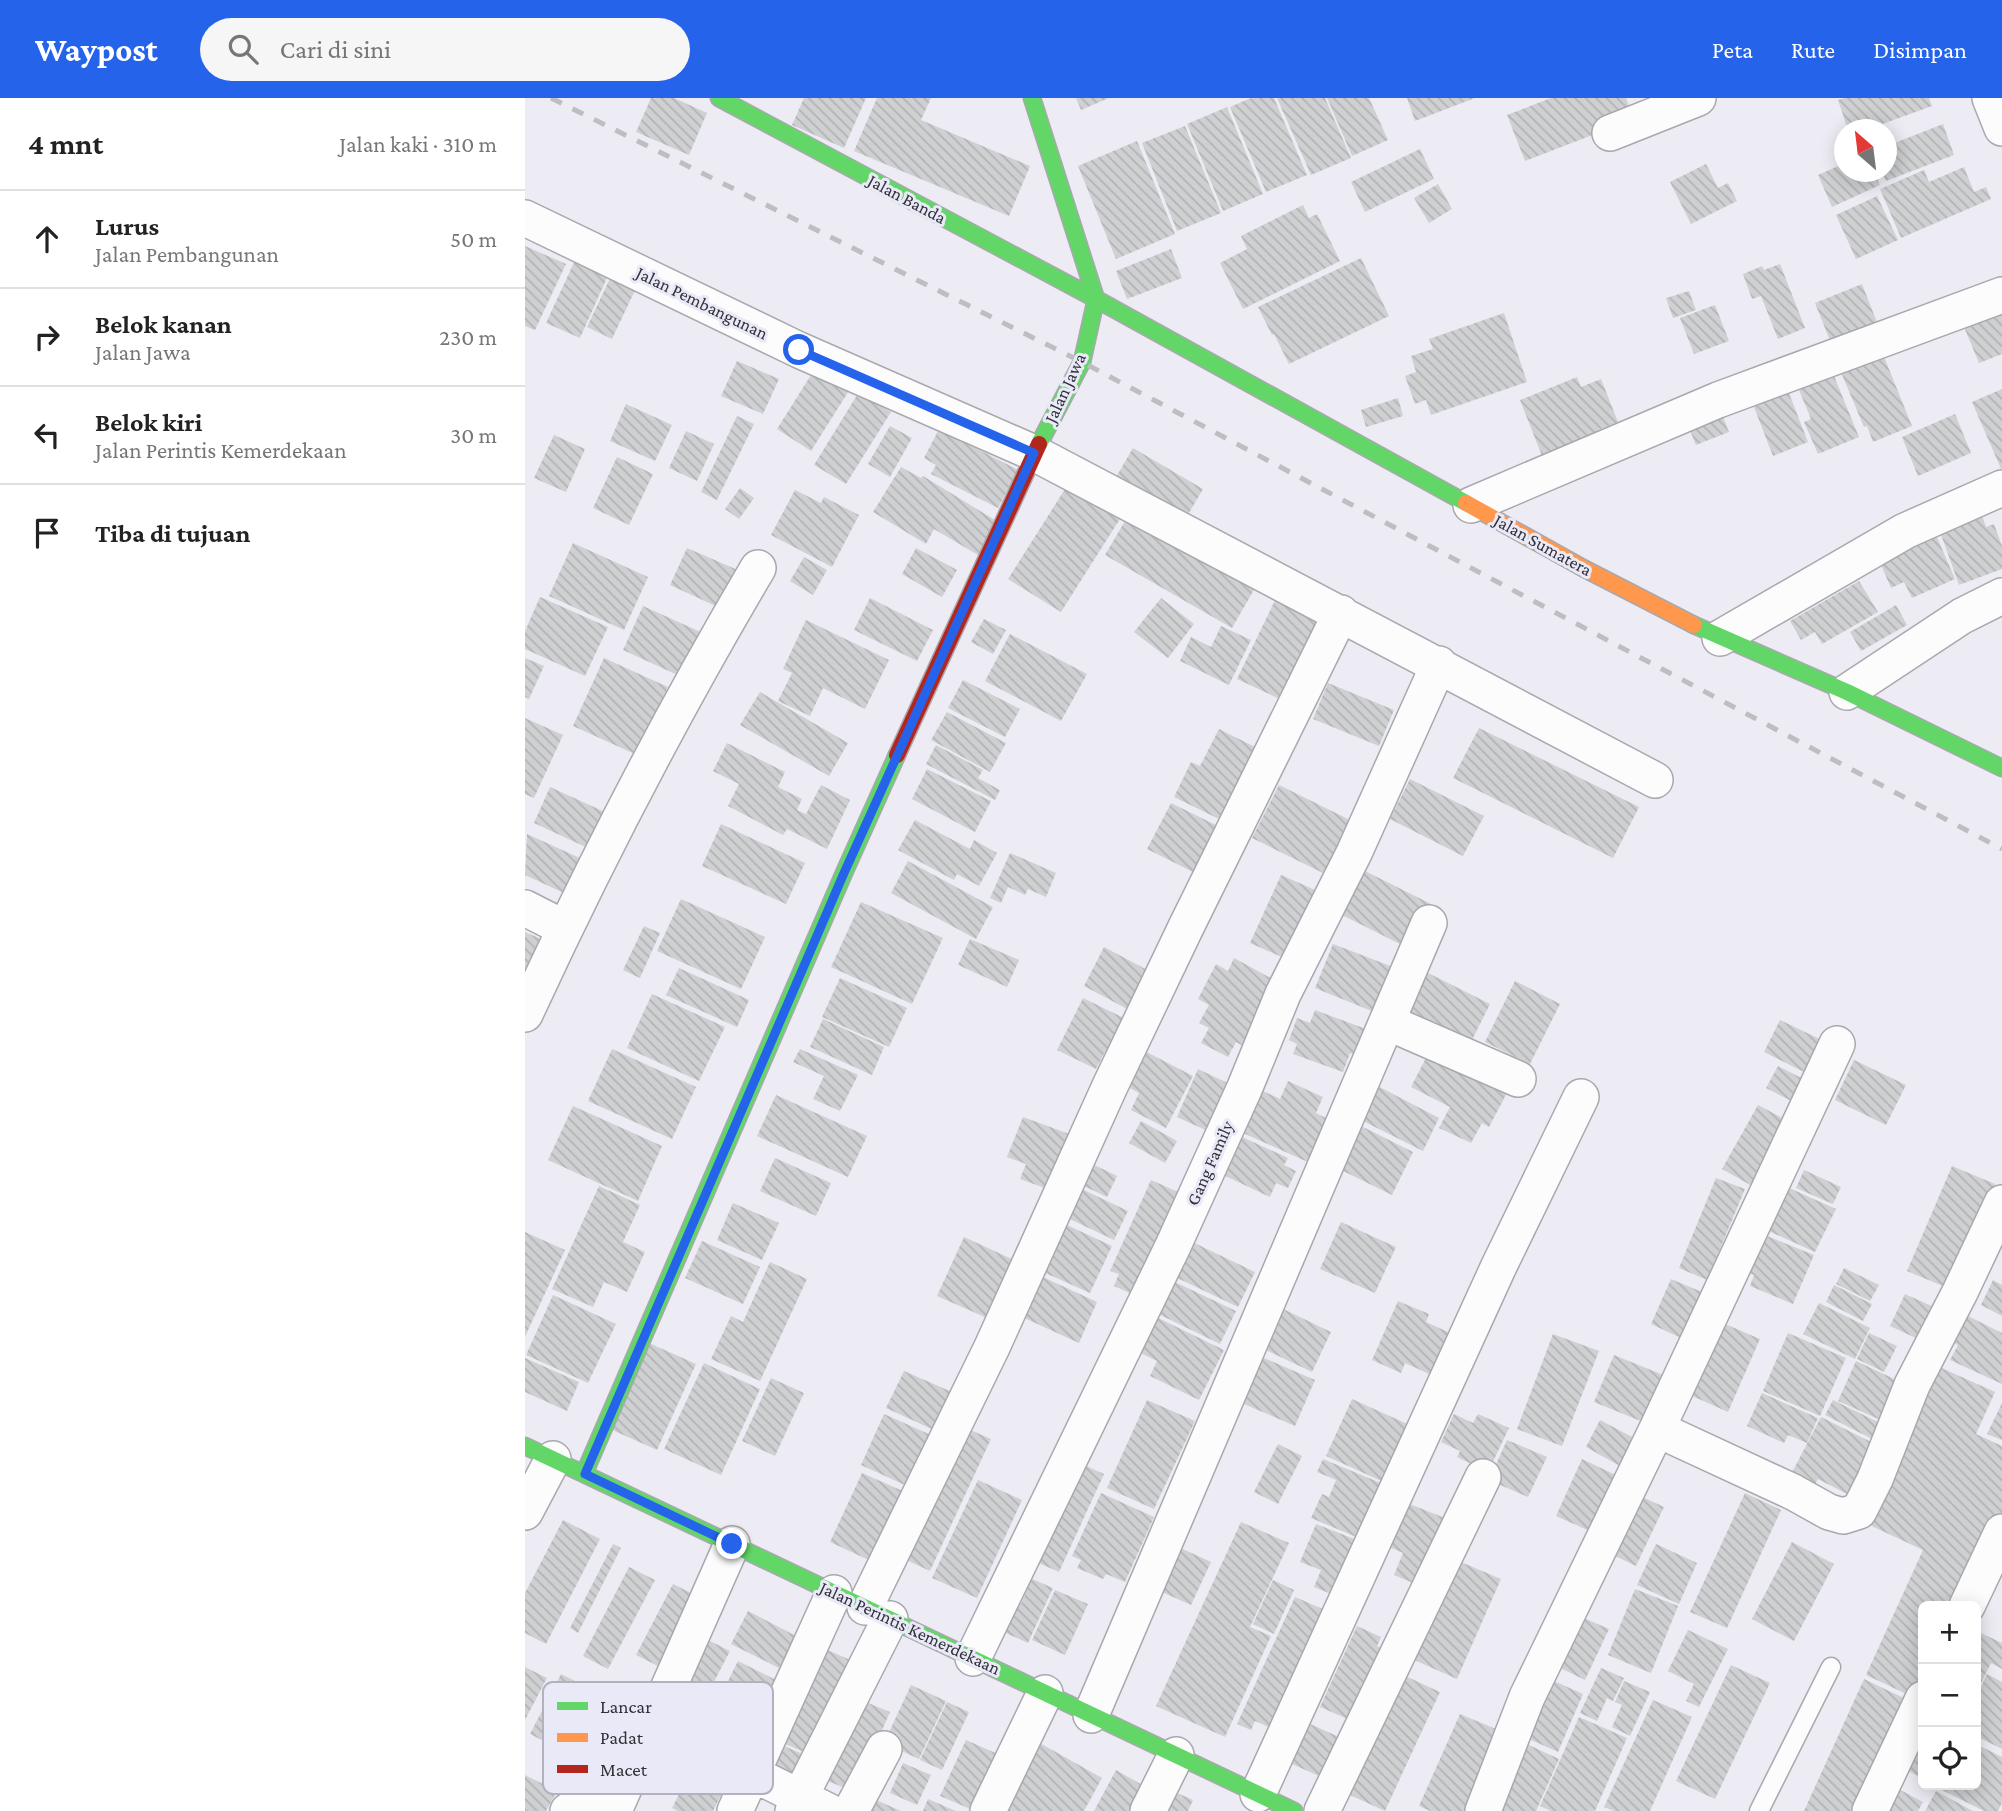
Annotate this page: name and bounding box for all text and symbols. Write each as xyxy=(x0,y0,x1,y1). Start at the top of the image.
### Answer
search box xyxy=(200,18,690,81)
icon: search xyxy=(224,30,262,68)
text: Waypost xyxy=(35,31,158,68)
text: Cari di sini xyxy=(280,35,391,64)
text: Peta xyxy=(1712,36,1753,63)
text: Rute xyxy=(1791,36,1835,63)
text: Disimpan xyxy=(1873,36,1967,63)
north arrow xyxy=(1834,119,1897,182)
text: 4 mnt xyxy=(28,127,103,160)
text: Jalan kaki · 310 m xyxy=(339,131,497,157)
street label: Jalan Banda xyxy=(863,169,949,228)
text: Lurus xyxy=(95,212,159,241)
icon: ahead xyxy=(28,220,66,258)
text: 50 m xyxy=(450,226,497,252)
text: Jalan Pembangunan xyxy=(95,241,279,267)
street label: Jalan Pembangunan xyxy=(631,262,771,344)
text: Belok kanan xyxy=(95,310,232,339)
icon: right xyxy=(28,318,66,356)
text: 230 m xyxy=(439,324,497,350)
route start xyxy=(783,334,814,365)
text: Jalan Jawa xyxy=(95,339,191,365)
street label: Jalan Jawa xyxy=(1039,350,1090,428)
text: Belok kiri xyxy=(95,408,202,437)
icon: left xyxy=(28,416,66,454)
text: 30 m xyxy=(450,422,497,448)
text: Jalan Perintis Kemerdekaan xyxy=(95,437,347,463)
street label: Jalan Sumatera xyxy=(1489,509,1595,580)
icon: arrive xyxy=(28,514,66,552)
text: Tiba di tujuan xyxy=(95,519,250,548)
street label: Gang Family xyxy=(1182,1117,1238,1208)
route end xyxy=(716,1528,747,1559)
street label: Jalan Perintis Kemerdekaan xyxy=(815,1576,1004,1679)
map controls xyxy=(1918,1601,1981,1790)
button: + xyxy=(1918,1601,1981,1664)
button: − xyxy=(1918,1664,1981,1727)
legend xyxy=(543,1682,773,1794)
text: Lancar xyxy=(600,1696,652,1717)
text: Padat xyxy=(600,1727,644,1748)
button: locate xyxy=(1918,1727,1981,1790)
text: Macet xyxy=(600,1759,648,1780)

